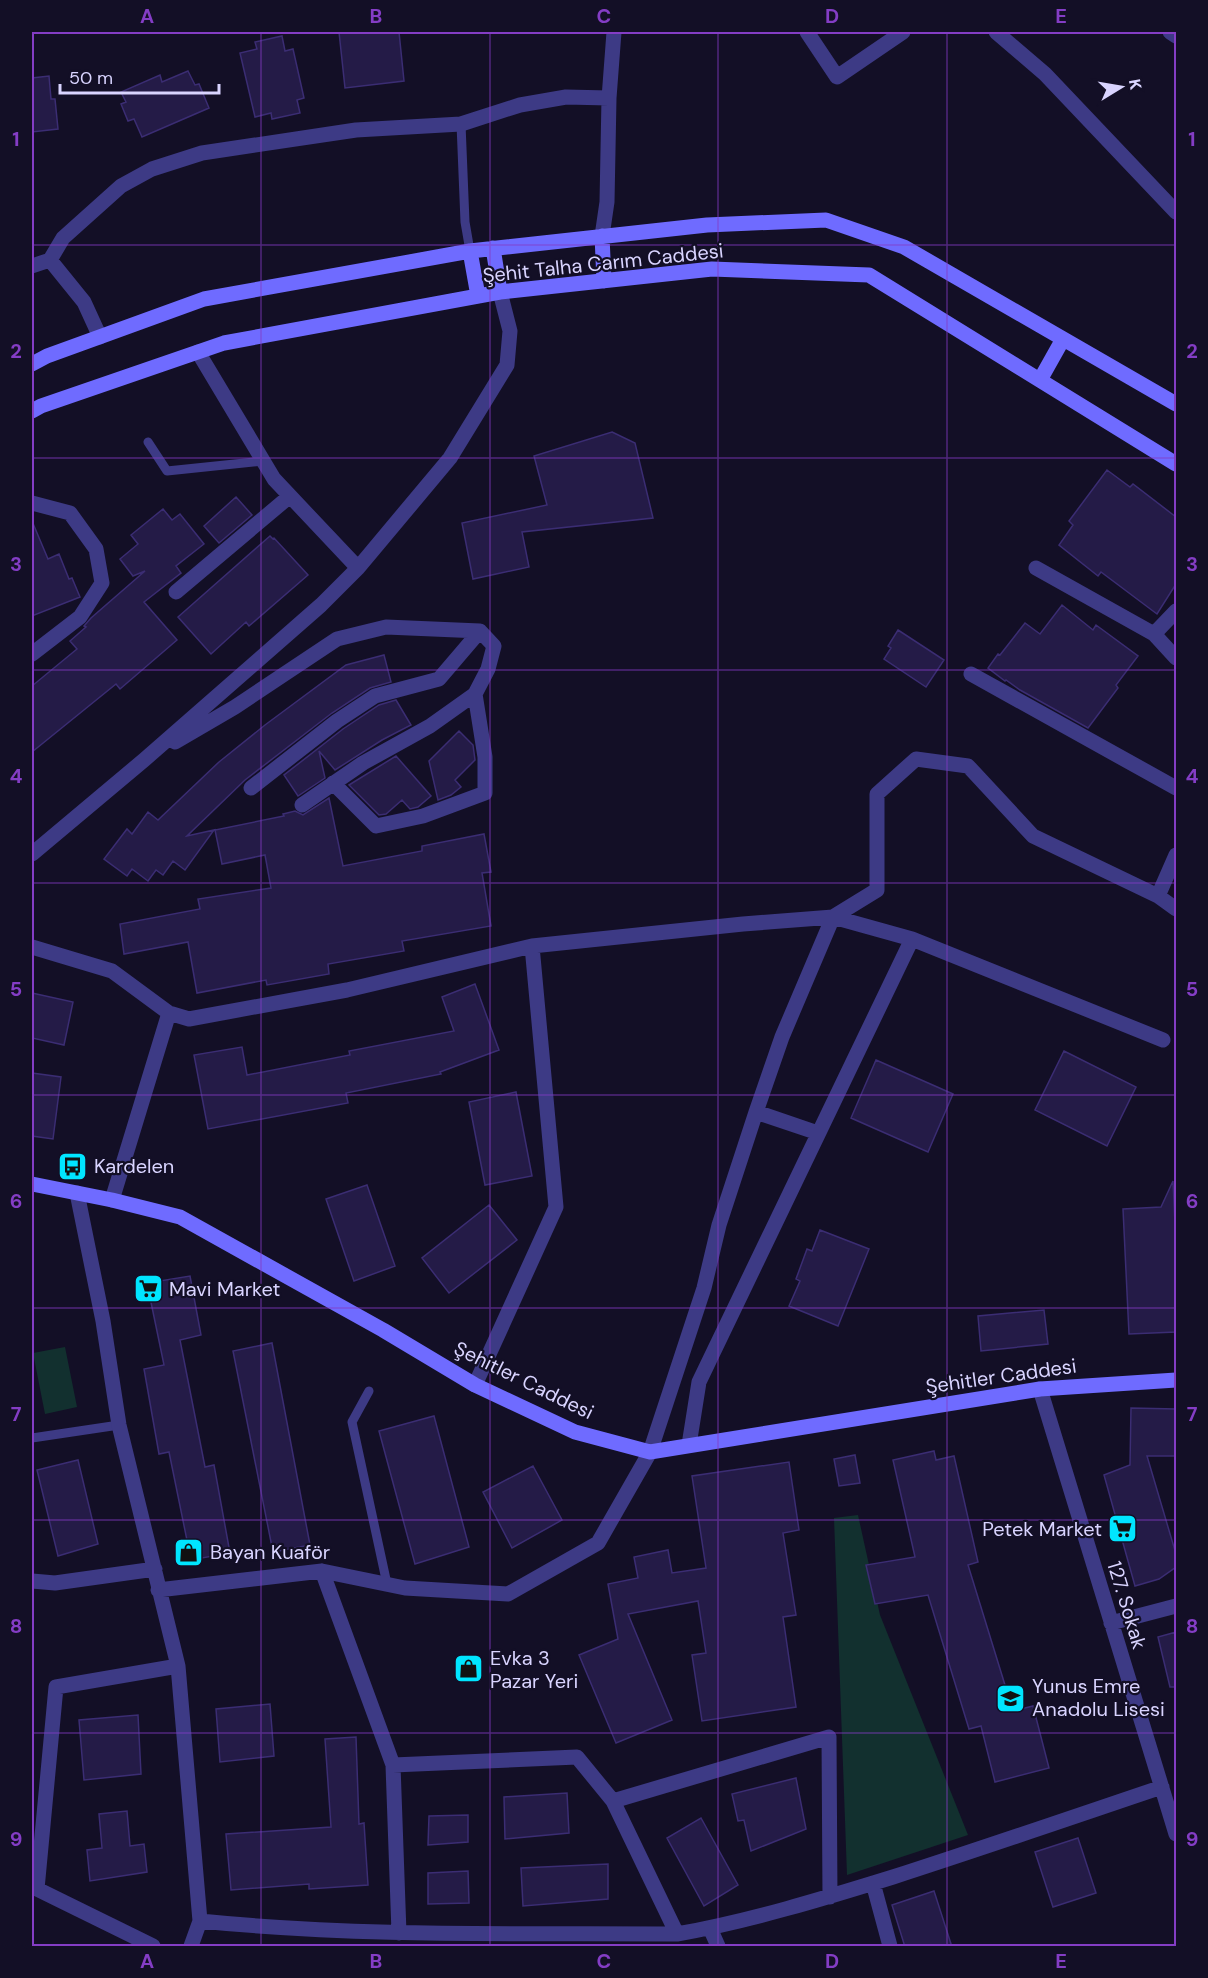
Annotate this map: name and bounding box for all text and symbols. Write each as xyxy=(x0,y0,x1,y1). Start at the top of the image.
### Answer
text: A xyxy=(140,3,154,29)
text: B xyxy=(370,3,382,29)
text: C xyxy=(597,3,611,29)
text: D xyxy=(825,3,839,29)
text: E xyxy=(1055,3,1067,29)
scale bar xyxy=(60,57,219,95)
north arrow xyxy=(1091,57,1151,117)
text: 50 m xyxy=(69,66,113,90)
text: K xyxy=(1124,77,1147,92)
text: 1 xyxy=(12,126,20,152)
text: 1 xyxy=(1188,126,1196,152)
street label: Şehit Talha Carım Caddesi xyxy=(481,237,725,289)
text: 2 xyxy=(10,338,22,364)
text: 2 xyxy=(1186,338,1198,364)
text: 3 xyxy=(10,551,22,577)
text: 3 xyxy=(1186,551,1198,577)
text: 4 xyxy=(10,763,23,789)
text: 4 xyxy=(1186,763,1199,789)
text: 5 xyxy=(10,976,22,1002)
text: 5 xyxy=(1186,976,1198,1002)
bus stop icon: Kardelen xyxy=(57,1150,89,1182)
place label: Kardelen xyxy=(94,1153,174,1179)
text: 6 xyxy=(10,1188,22,1214)
text: 6 xyxy=(1186,1188,1198,1214)
supermarket icon: Mavi Market xyxy=(132,1273,164,1305)
place label: Mavi Market xyxy=(169,1276,280,1302)
street label: Şehitler Caddesi xyxy=(450,1335,598,1425)
street label: Şehitler Caddesi xyxy=(924,1353,1078,1399)
text: 7 xyxy=(11,1401,22,1427)
text: 7 xyxy=(1187,1401,1198,1427)
supermarket icon: Petek Market xyxy=(1107,1513,1139,1545)
place label: Petek Market xyxy=(982,1516,1102,1542)
shop icon: Bayan Kuaför xyxy=(173,1536,205,1568)
place label: Bayan Kuaför xyxy=(210,1539,330,1565)
street label: 127. Sokak xyxy=(1101,1558,1153,1652)
text: 8 xyxy=(10,1613,22,1639)
text: 8 xyxy=(1186,1613,1198,1639)
place label: Evka 3 Pazar Yeri xyxy=(490,1645,578,1694)
shop icon: Evka 3 Pazar Yeri xyxy=(453,1653,485,1685)
place label: Yunus Emre Anadolu Lisesi xyxy=(1032,1673,1165,1722)
school or university icon: Yunus Emre Anadolu Lisesi xyxy=(995,1682,1027,1714)
text: 9 xyxy=(10,1826,22,1852)
text: 9 xyxy=(1186,1826,1198,1852)
text: A xyxy=(140,1948,154,1974)
text: B xyxy=(370,1948,382,1974)
text: C xyxy=(597,1948,611,1974)
text: D xyxy=(825,1948,839,1974)
text: E xyxy=(1055,1948,1067,1974)

